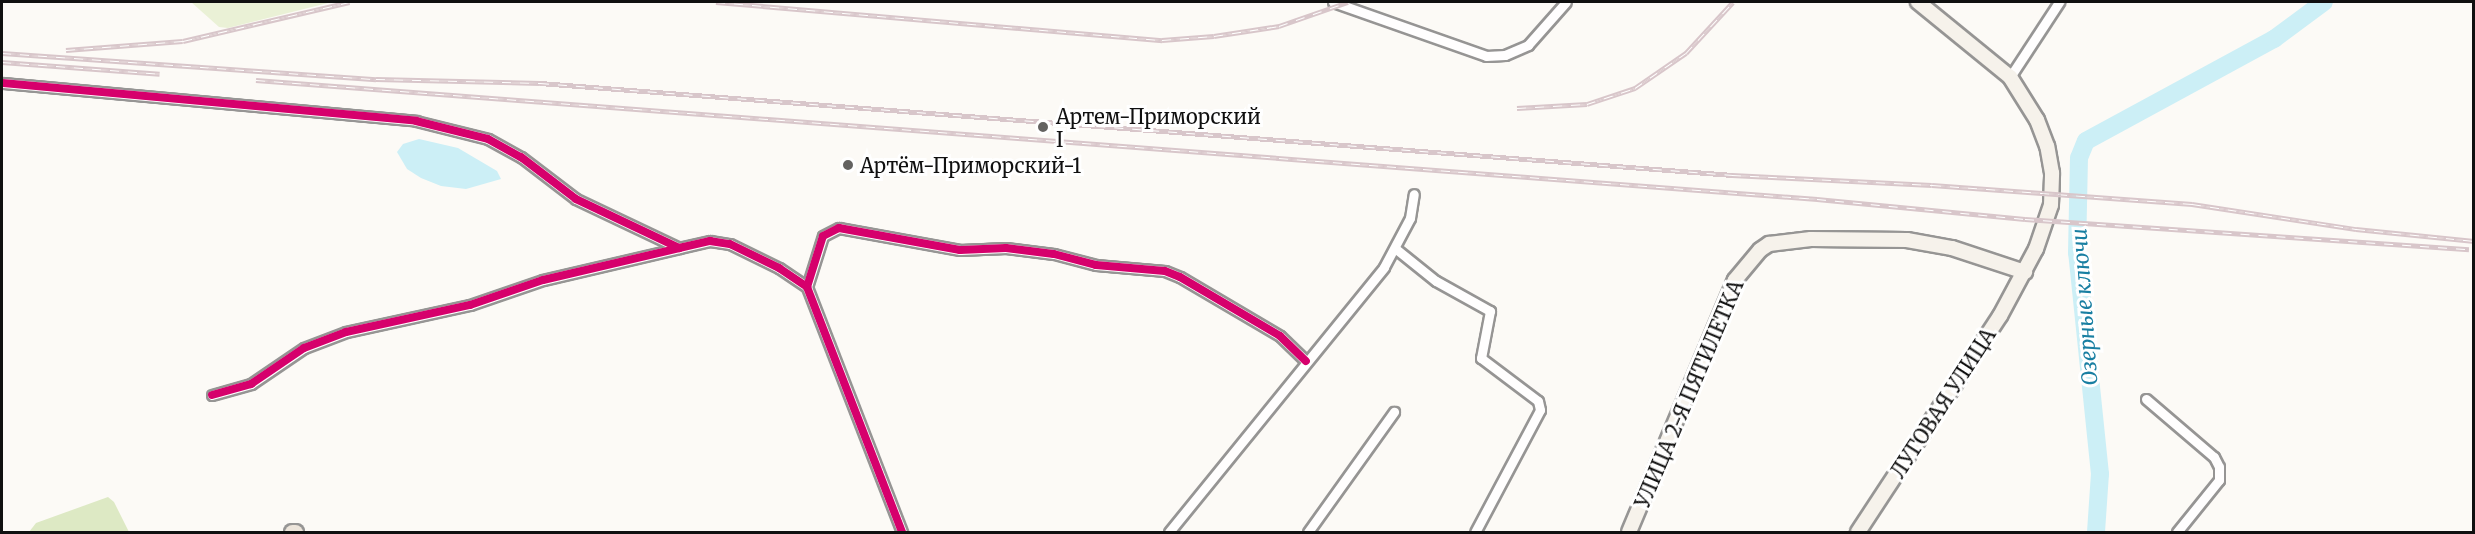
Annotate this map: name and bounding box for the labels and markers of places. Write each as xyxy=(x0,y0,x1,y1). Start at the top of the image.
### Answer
place label: Артем-Приморский I xyxy=(1056,104,1261,151)
marker: Артем-Приморский I xyxy=(1034,118,1052,136)
place label: Артём-Приморский-1 xyxy=(860,153,1081,177)
marker: Артём-Приморский-1 xyxy=(841,158,855,172)

